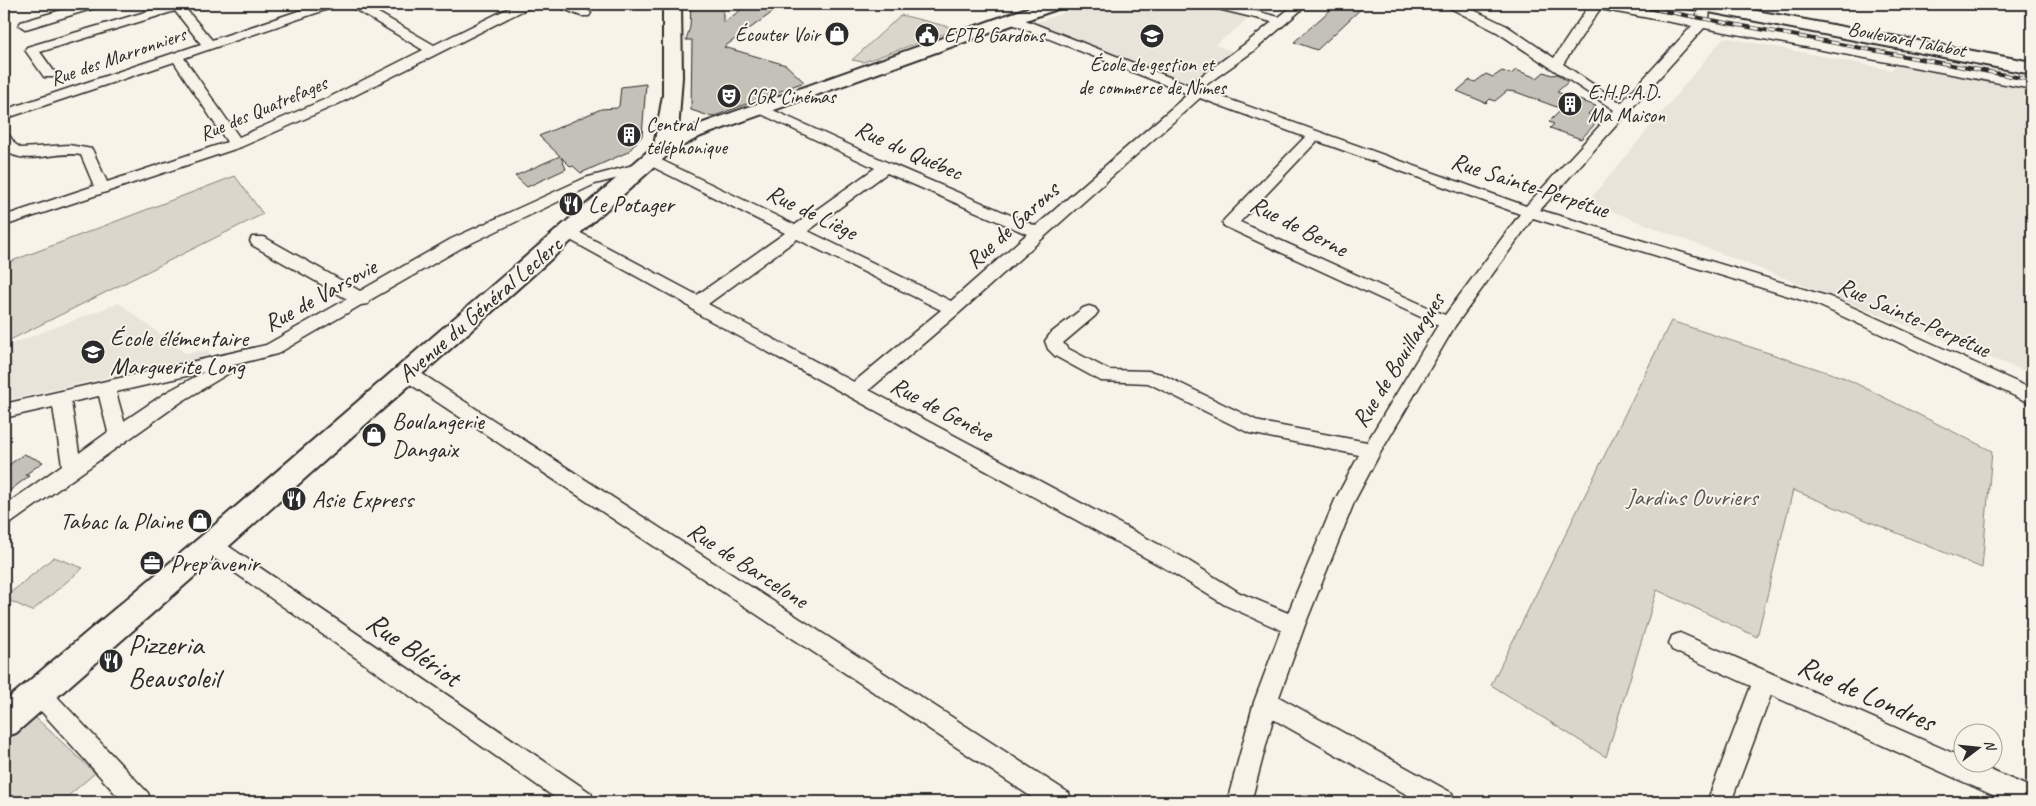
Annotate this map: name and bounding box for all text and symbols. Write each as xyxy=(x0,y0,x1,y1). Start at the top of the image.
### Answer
street label: Boulevard Talabot xyxy=(1846,16,1970,64)
street label: Rue des Marronniers xyxy=(47,21,191,91)
shop icon: Écouter Voir xyxy=(824,21,850,47)
place label: Écouter Voir xyxy=(735,22,822,47)
public building icon: EPTB Gardons xyxy=(914,22,940,48)
place label: EPTB Gardons xyxy=(944,23,1046,48)
school or university icon: École de gestion et de commerce de Nîmes xyxy=(1139,23,1165,49)
place label: École de gestion et de commerce de Nîmes xyxy=(1078,52,1228,100)
street label: Rue des Quatrefages xyxy=(196,70,333,146)
place label: E.H.P.A.D. Ma Maison xyxy=(1588,80,1666,128)
theatre icon: CGR Cinémas xyxy=(716,83,742,109)
place label: CGR Cinémas xyxy=(746,84,838,109)
building icon: E.H.P.A.D. Ma Maison xyxy=(1557,91,1583,117)
place label: Central téléphonique xyxy=(646,112,728,160)
street label: Rue du Québec xyxy=(851,113,969,188)
building icon: Central téléphonique xyxy=(616,122,642,148)
street label: Rue Sainte-Perpétue xyxy=(1448,145,1615,225)
street label: Rue de Garons xyxy=(959,173,1067,275)
street label: Rue de Liège xyxy=(762,177,864,248)
place label: Le Potager xyxy=(588,189,676,219)
street label: Rue de Berne xyxy=(1245,189,1355,264)
restaurant icon: Le Potager xyxy=(558,191,584,217)
street label: Avenue du Général Leclerc xyxy=(391,229,569,389)
street label: Rue de Varsovie xyxy=(258,251,384,338)
street label: Rue Sainte-Perpétue xyxy=(1833,270,1997,365)
street label: Rue de Bouillargues xyxy=(1345,286,1452,433)
place label: École élémentaire Marguerite Long xyxy=(110,323,250,381)
school or university icon: École élémentaire Marguerite Long xyxy=(80,339,106,365)
street label: Rue de Genève xyxy=(886,370,1000,449)
place label: Boulangerie Dangaix xyxy=(392,406,486,464)
shop icon: Boulangerie Dangaix xyxy=(361,422,387,448)
park label: Jardins Ouvriers xyxy=(1625,482,1760,512)
place label: Asie Express xyxy=(312,484,415,514)
restaurant icon: Asie Express xyxy=(281,486,307,512)
place label: Tabac la Plaine xyxy=(60,506,184,536)
shop icon: Tabac la Plaine xyxy=(187,508,213,534)
street label: Rue de Barcelone xyxy=(682,515,816,616)
place label: Prep'avenir xyxy=(170,548,261,578)
office icon: Prep'avenir xyxy=(139,550,165,576)
street label: Rue Blériot xyxy=(359,604,470,697)
place label: Pizzeria Beausoleil xyxy=(128,626,225,696)
street label: Rue de Londres xyxy=(1792,647,1943,741)
restaurant icon: Pizzeria Beausoleil xyxy=(98,648,124,674)
north arrow xyxy=(1954,724,2004,774)
text: N xyxy=(1981,738,2000,753)

